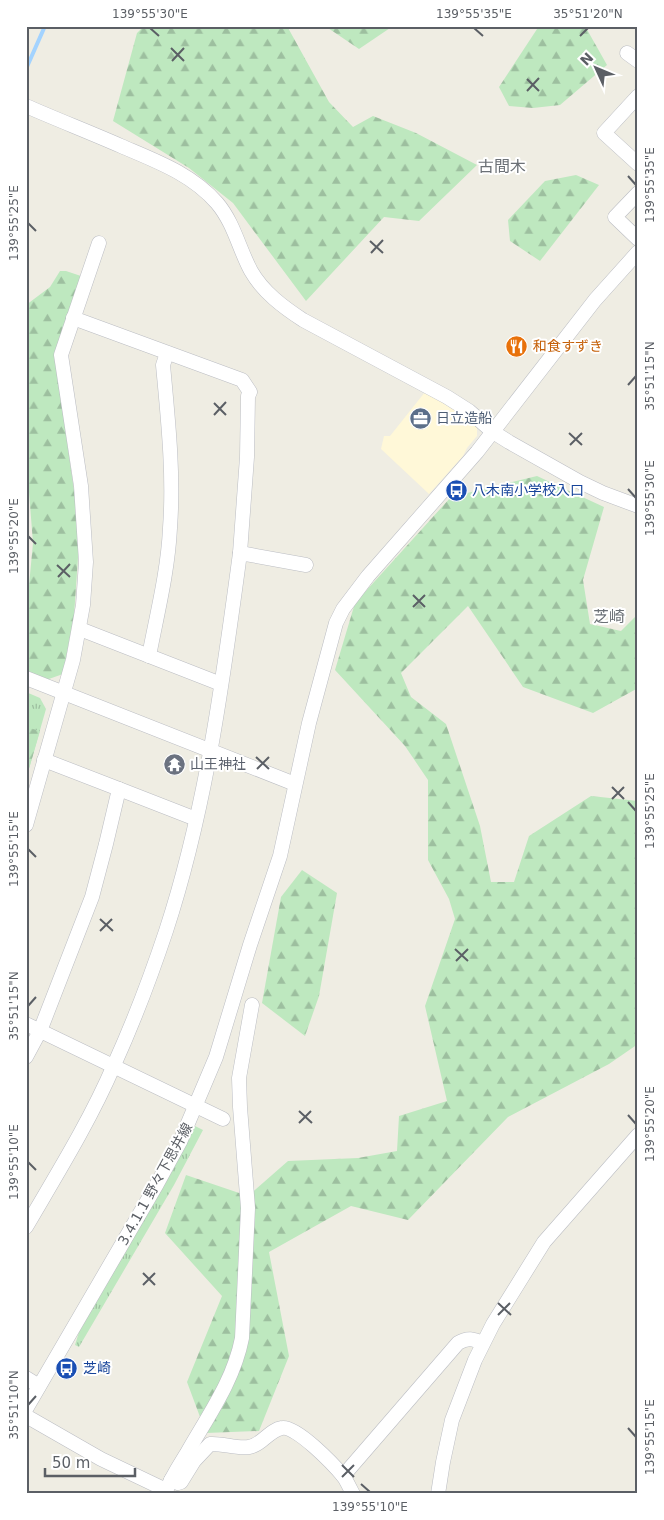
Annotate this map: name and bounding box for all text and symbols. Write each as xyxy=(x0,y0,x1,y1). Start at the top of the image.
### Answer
text: 139°55'30"E xyxy=(112,7,188,21)
text: 139°55'35"E xyxy=(436,7,512,21)
text: 35°51'20"N xyxy=(553,7,623,21)
north arrow xyxy=(572,42,622,92)
text: N xyxy=(577,49,596,69)
text: 139°55'35"E xyxy=(643,147,657,223)
district label: 古間木 xyxy=(478,157,526,176)
text: 139°55'25"E xyxy=(7,185,21,261)
restaurant icon: 和食すずき xyxy=(505,334,529,358)
place label: 和食すずき xyxy=(533,338,603,354)
text: 35°51'15"N xyxy=(643,341,657,411)
office icon: 日立造船 xyxy=(408,406,432,430)
place label: 日立造船 xyxy=(436,410,492,426)
text: 139°55'30"E xyxy=(643,460,657,536)
bus stop icon: 八木南小学校入口 xyxy=(444,478,468,502)
place label: 八木南小学校入口 xyxy=(472,482,584,498)
text: 139°55'20"E xyxy=(7,498,21,574)
district label: 芝崎 xyxy=(593,607,625,626)
temple icon: 山王神社 xyxy=(162,752,186,776)
place label: 山王神社 xyxy=(190,756,246,772)
text: 139°55'25"E xyxy=(643,773,657,849)
text: 139°55'15"E xyxy=(7,811,21,887)
text: 35°51'15"N xyxy=(7,971,21,1041)
text: 139°55'20"E xyxy=(643,1086,657,1162)
street label: 3.4.1.1 野々下思井線 xyxy=(115,1120,195,1248)
text: 139°55'10"E xyxy=(7,1124,21,1200)
bus stop icon: 芝崎 xyxy=(55,1356,79,1380)
place label: 芝崎 xyxy=(83,1360,111,1376)
text: 35°51'10"N xyxy=(7,1370,21,1440)
text: 139°55'15"E xyxy=(643,1399,657,1475)
scale bar xyxy=(45,1445,135,1477)
text: 50 m xyxy=(52,1454,90,1472)
text: 139°55'10"E xyxy=(332,1500,408,1514)

